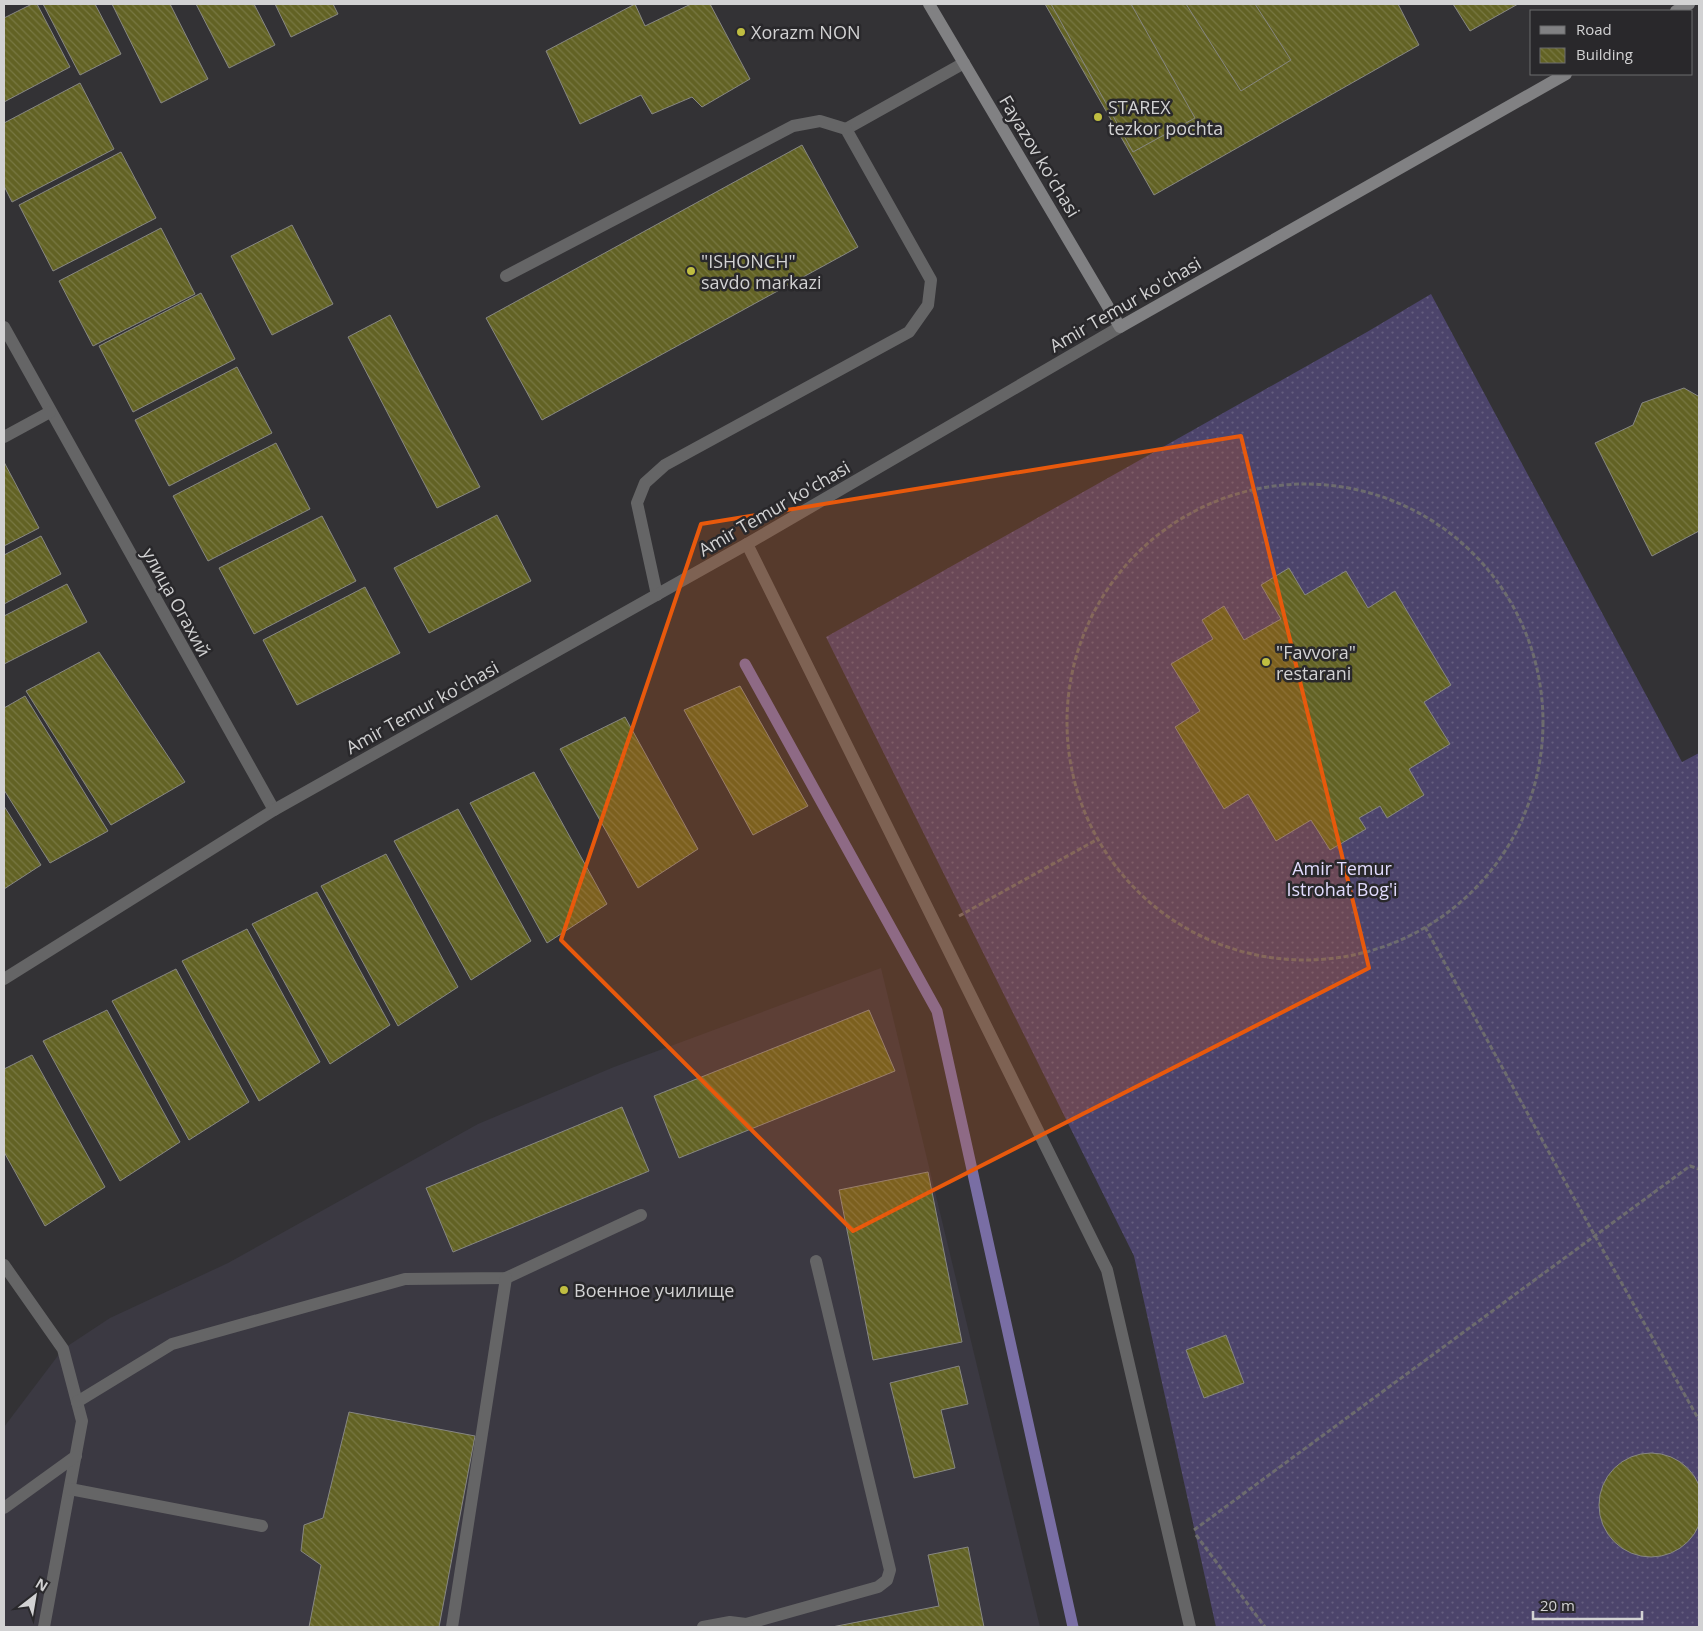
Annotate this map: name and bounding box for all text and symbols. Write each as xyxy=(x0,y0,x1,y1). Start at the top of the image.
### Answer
legend xyxy=(1530,10,1693,75)
text: Road xyxy=(1576,19,1612,39)
place label: Xorazm NON xyxy=(751,20,860,44)
marker: Xorazm NON xyxy=(735,26,747,38)
text: Building xyxy=(1576,44,1633,64)
street label: Fayazov ko'chasi xyxy=(994,91,1086,221)
place label: STAREX tezkor pochta xyxy=(1108,95,1223,140)
marker: STAREX tezkor pochta xyxy=(1092,111,1104,123)
place label: "ISHONCH" savdo markazi xyxy=(701,249,822,294)
street label: Amir Temur ko'chasi xyxy=(1045,251,1205,357)
marker: "ISHONCH" savdo markazi xyxy=(685,265,697,277)
street label: Amir Temur ko'chasi xyxy=(694,455,854,561)
street label: улица Огахий xyxy=(137,543,217,661)
place label: "Favvora" restarani xyxy=(1276,640,1356,685)
street label: Amir Temur ko'chasi xyxy=(341,655,503,759)
marker: "Favvora" restarani xyxy=(1260,656,1272,668)
park label: Amir Temur Istrohat Bog'i xyxy=(1286,856,1398,901)
place label: Военное училище xyxy=(574,1278,734,1302)
marker: Военное училище xyxy=(558,1284,570,1296)
north arrow xyxy=(10,1571,60,1621)
text: N xyxy=(32,1573,52,1596)
scale bar xyxy=(1533,1588,1642,1620)
text: 20 m xyxy=(1540,1595,1575,1615)

